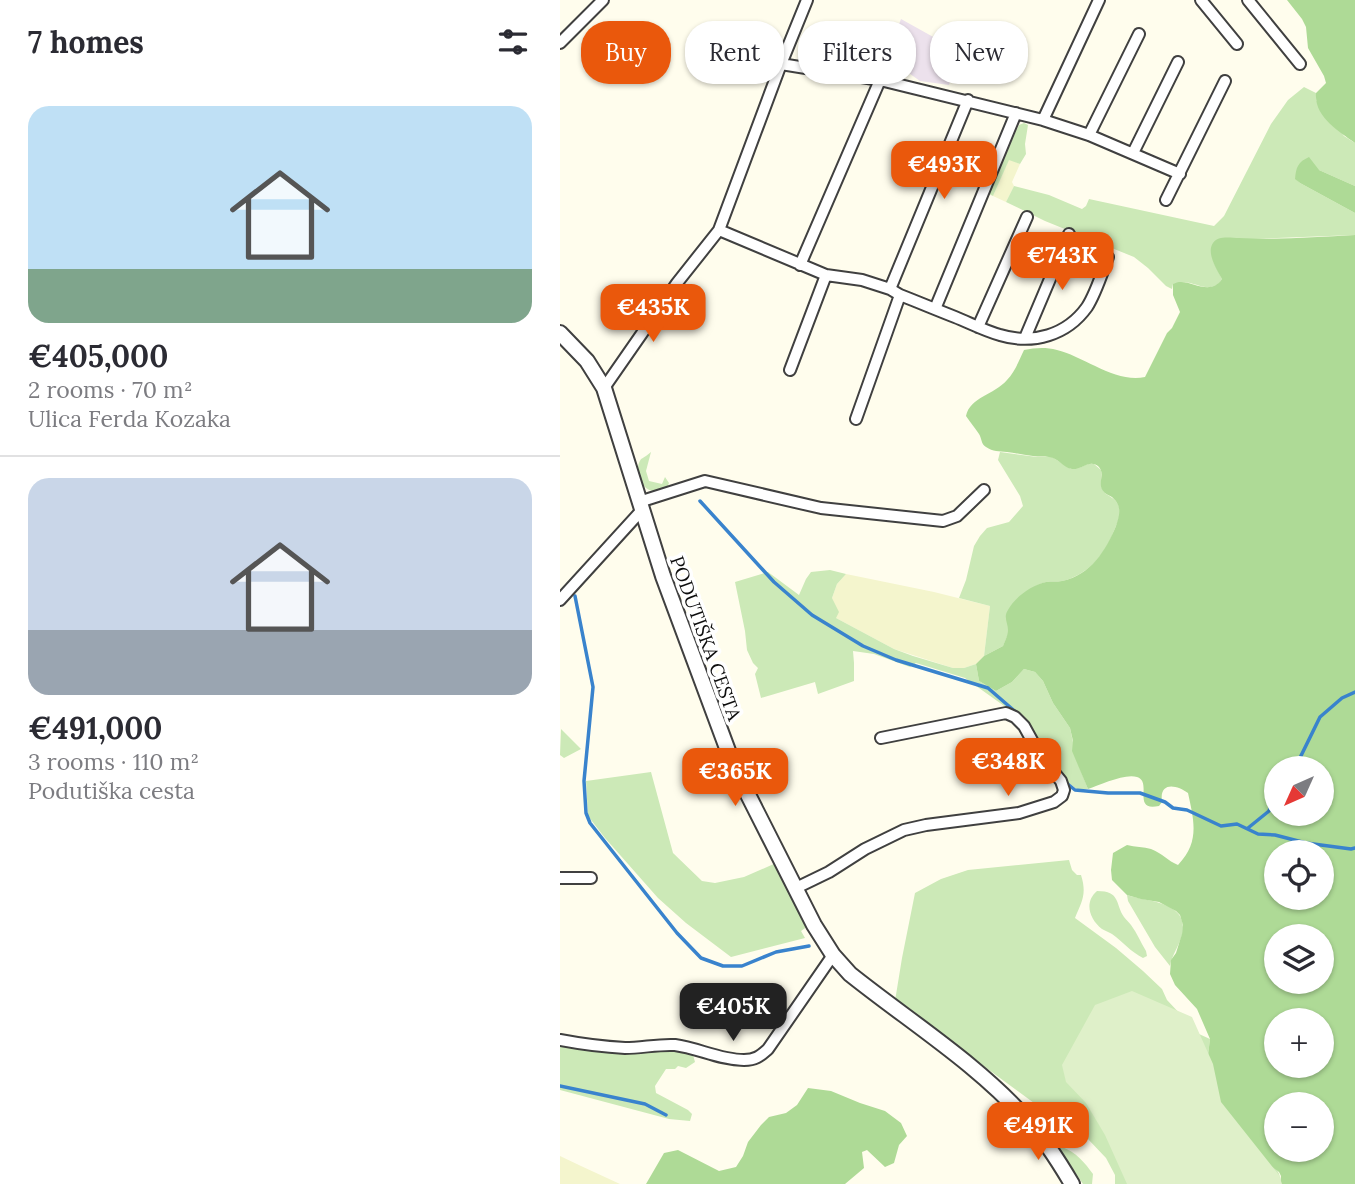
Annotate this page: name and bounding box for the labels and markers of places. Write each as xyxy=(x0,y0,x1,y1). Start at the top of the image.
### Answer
pin: €493K xyxy=(895,142,993,201)
pin: €743K xyxy=(1013,232,1111,292)
pin: €435K xyxy=(604,284,702,344)
pin: €348K xyxy=(959,738,1057,798)
pin: €365K xyxy=(686,748,784,808)
pin: €405K xyxy=(684,984,782,1043)
pin: €491K xyxy=(989,1102,1087,1162)

